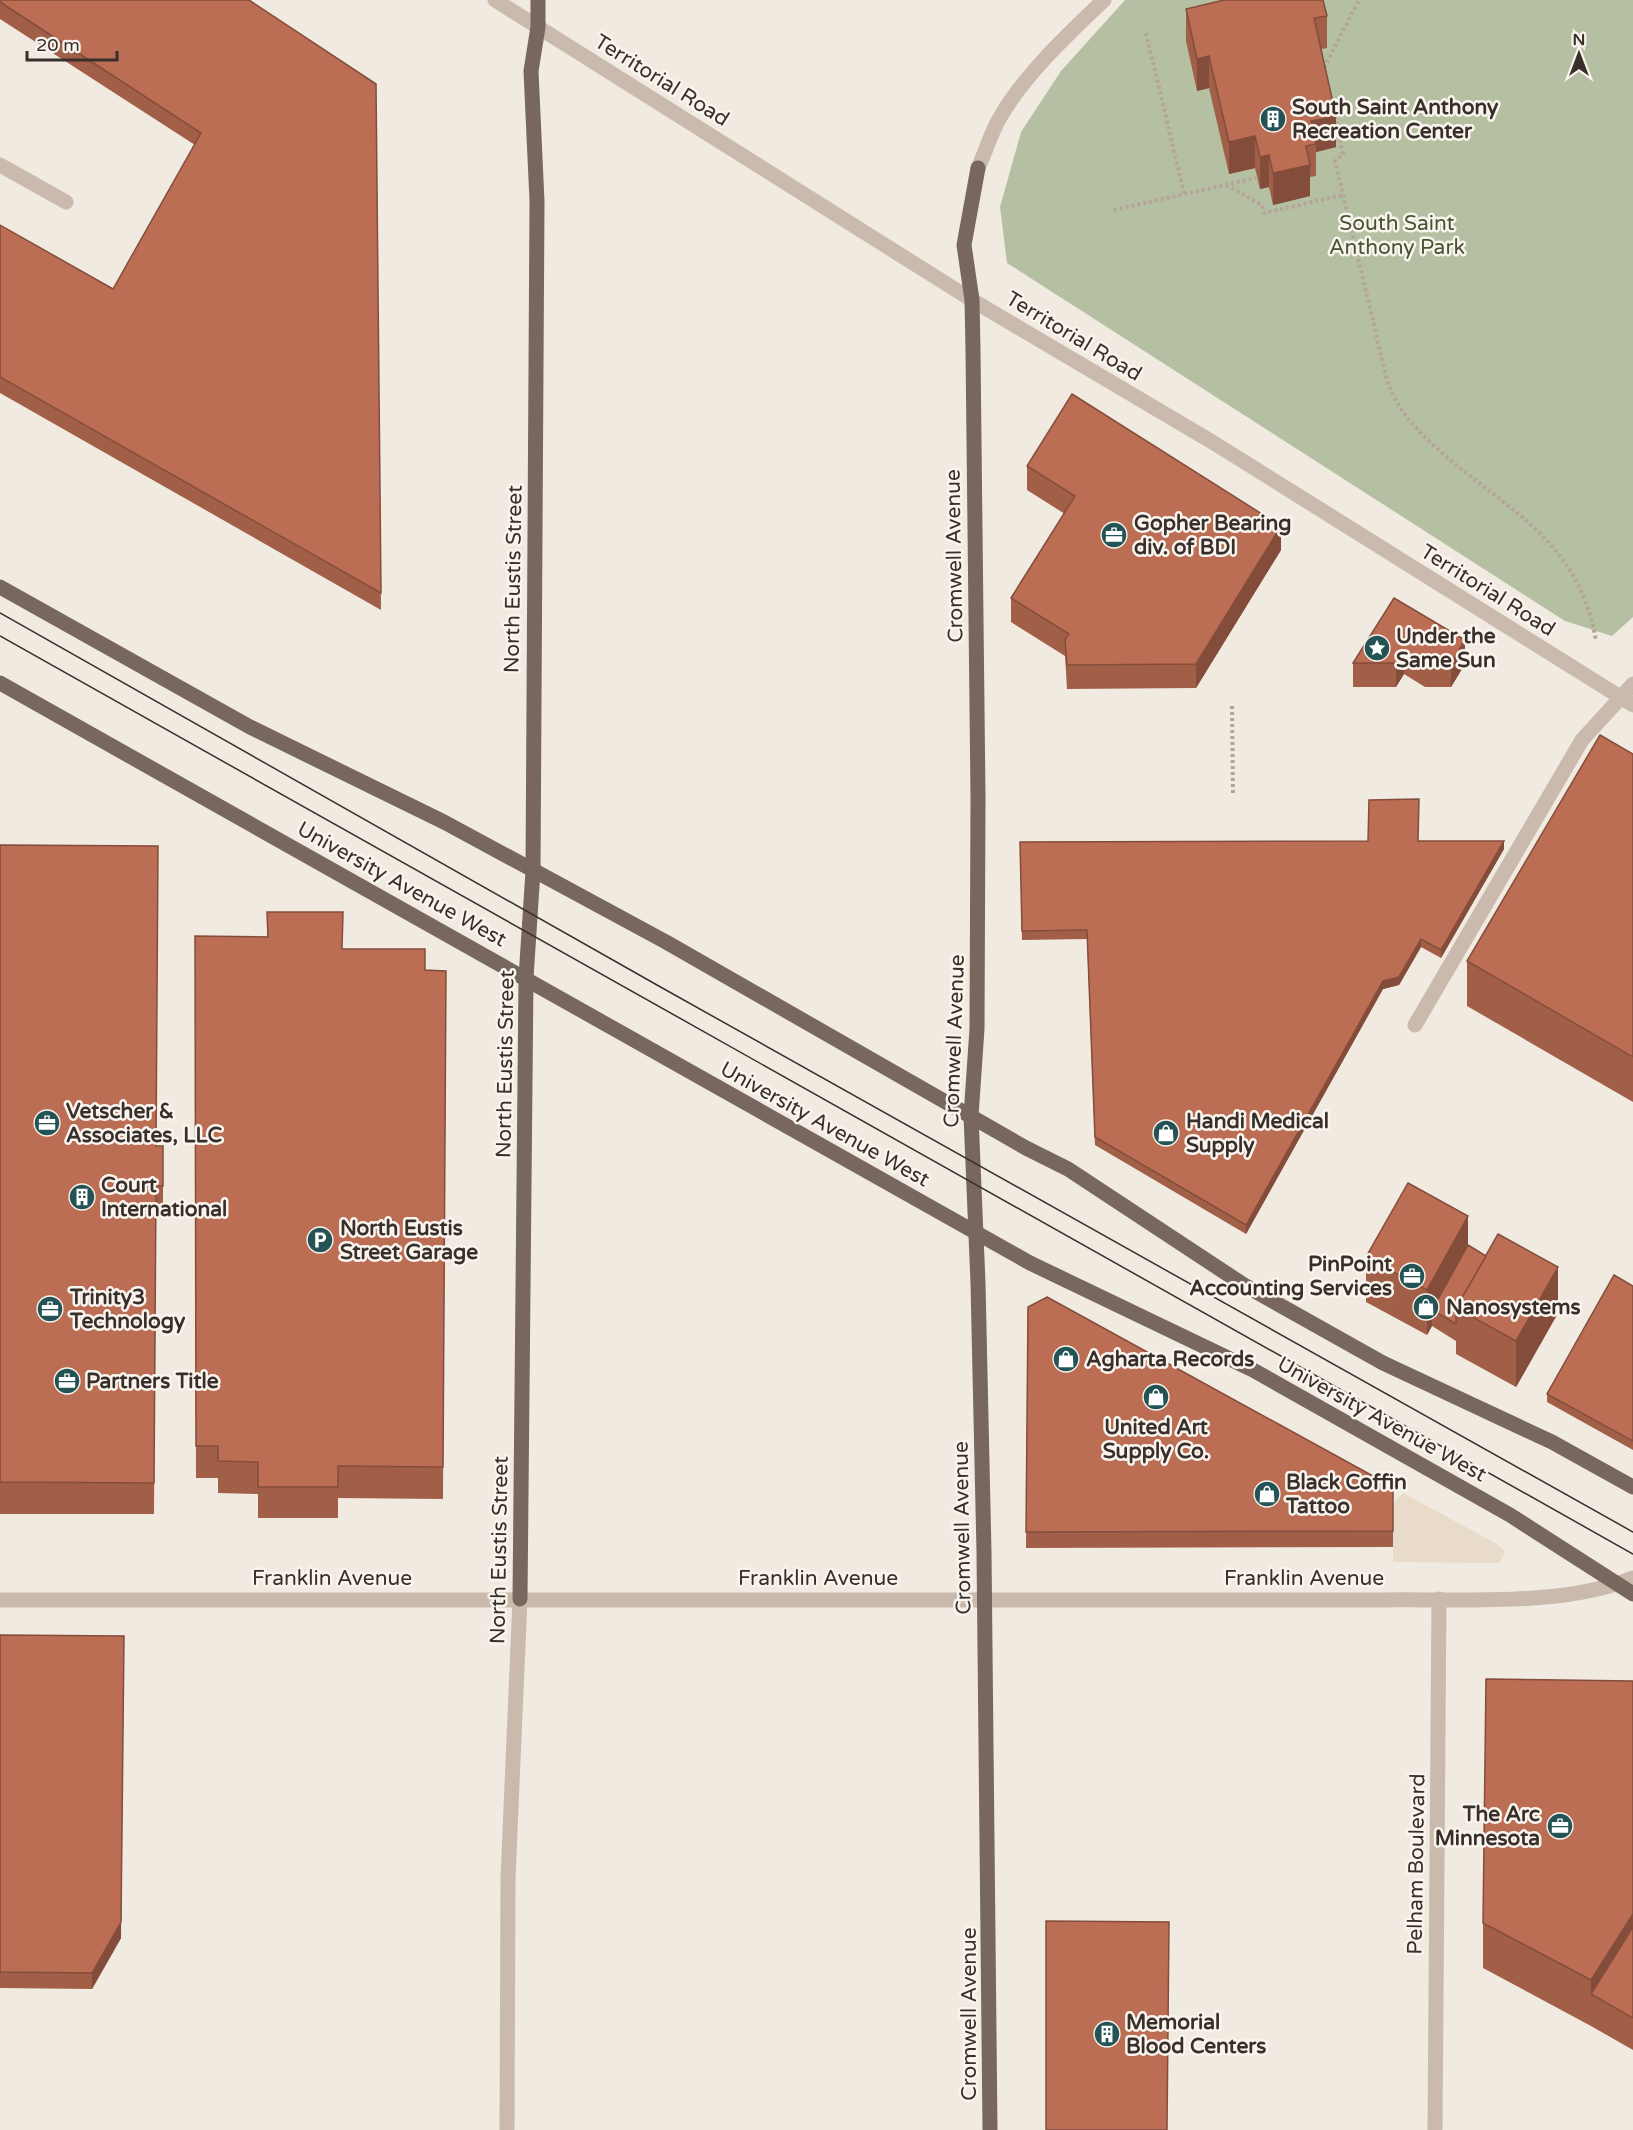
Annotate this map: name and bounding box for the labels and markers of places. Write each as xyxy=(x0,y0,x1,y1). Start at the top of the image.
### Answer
place label: South Saint Anthony Recreation Center xyxy=(1292,95,1499,144)
building icon: South Saint Anthony Recreation Center xyxy=(1258,104,1288,134)
place label: Gopher Bearing div. of BDI xyxy=(1134,511,1292,560)
office icon: Gopher Bearing div. of BDI xyxy=(1099,520,1129,550)
place label: Under the Same Sun xyxy=(1396,624,1496,673)
place icon: Under the Same Sun xyxy=(1362,633,1392,663)
place label: Vetscher & Associates, LLC xyxy=(66,1099,223,1148)
office icon: Vetscher & Associates, LLC xyxy=(32,1108,62,1138)
place label: Handi Medical Supply xyxy=(1186,1109,1329,1158)
shop icon: Handi Medical Supply xyxy=(1151,1118,1181,1148)
place label: Court International xyxy=(101,1173,227,1222)
building icon: Court International xyxy=(67,1182,97,1212)
place label: North Eustis Street Garage xyxy=(340,1216,478,1265)
parking icon: North Eustis Street Garage xyxy=(305,1225,335,1255)
place label: PinPoint Accounting Services xyxy=(1189,1252,1392,1301)
office icon: PinPoint Accounting Services xyxy=(1397,1261,1427,1291)
place label: Trinity3 Technology xyxy=(69,1285,186,1334)
shop icon: Nanosystems xyxy=(1411,1292,1441,1322)
office icon: Trinity3 Technology xyxy=(35,1294,65,1324)
place label: Nanosystems xyxy=(1446,1295,1581,1320)
shop icon: Agharta Records xyxy=(1051,1344,1081,1374)
place label: Agharta Records xyxy=(1086,1347,1254,1372)
office icon: Partners Title xyxy=(52,1366,82,1396)
place label: Partners Title xyxy=(86,1369,219,1394)
shop icon: United Art Supply Co. xyxy=(1141,1382,1171,1412)
place label: United Art Supply Co. xyxy=(1103,1415,1209,1464)
place label: Black Coffin Tattoo xyxy=(1285,1470,1407,1519)
shop icon: Black Coffin Tattoo xyxy=(1252,1479,1282,1509)
place label: The Arc Minnesota xyxy=(1435,1802,1540,1851)
office icon: The Arc Minnesota xyxy=(1545,1811,1575,1841)
place label: Memorial Blood Centers xyxy=(1126,2010,1266,2059)
building icon: Memorial Blood Centers xyxy=(1092,2019,1122,2049)

